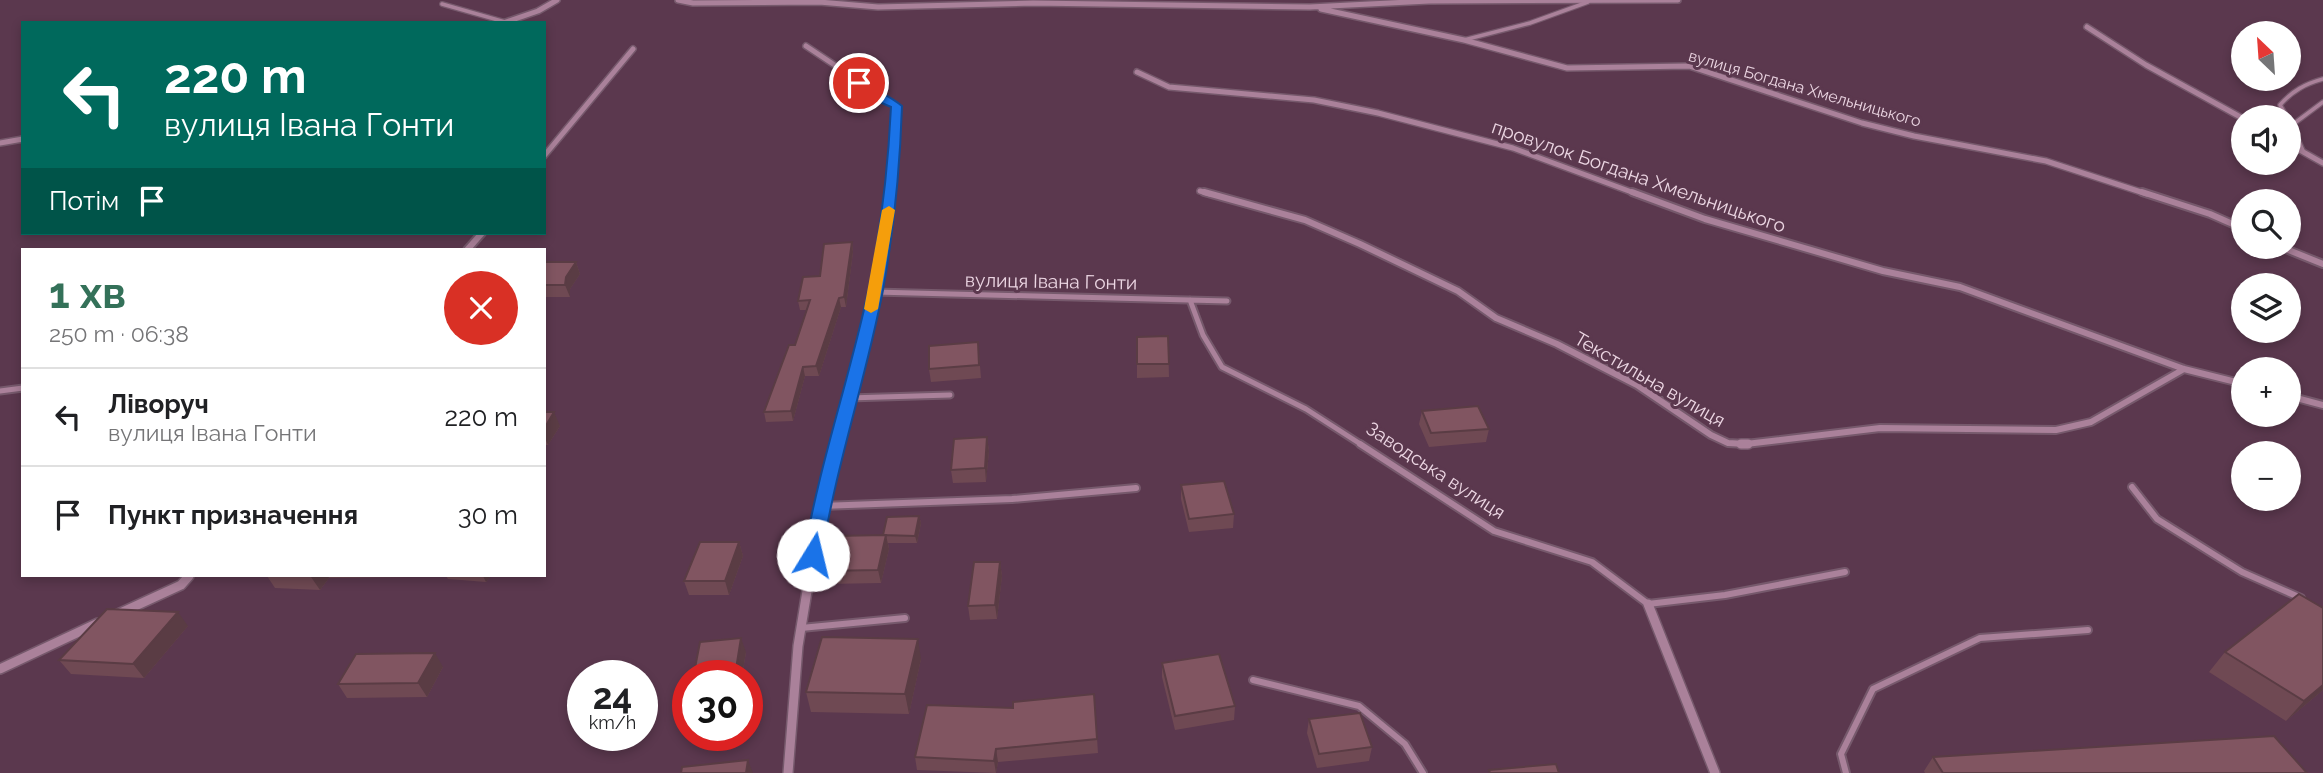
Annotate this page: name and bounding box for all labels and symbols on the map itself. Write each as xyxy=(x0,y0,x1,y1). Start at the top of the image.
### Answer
north arrow xyxy=(2231,21,2301,91)
street label: вулиця Богдана Хмельницького xyxy=(1686,46,1923,131)
pin xyxy=(829,53,889,113)
street label: провулок Богдана Хмельницького xyxy=(1489,115,1789,237)
street label: вулиця Івана Гонти xyxy=(965,268,1137,294)
street label: Текстильна вулиця xyxy=(1571,327,1729,431)
street label: Заводська вулиця xyxy=(1362,417,1510,523)
position arrow xyxy=(776,518,850,592)
speed limit sign: 30 xyxy=(672,660,763,751)

